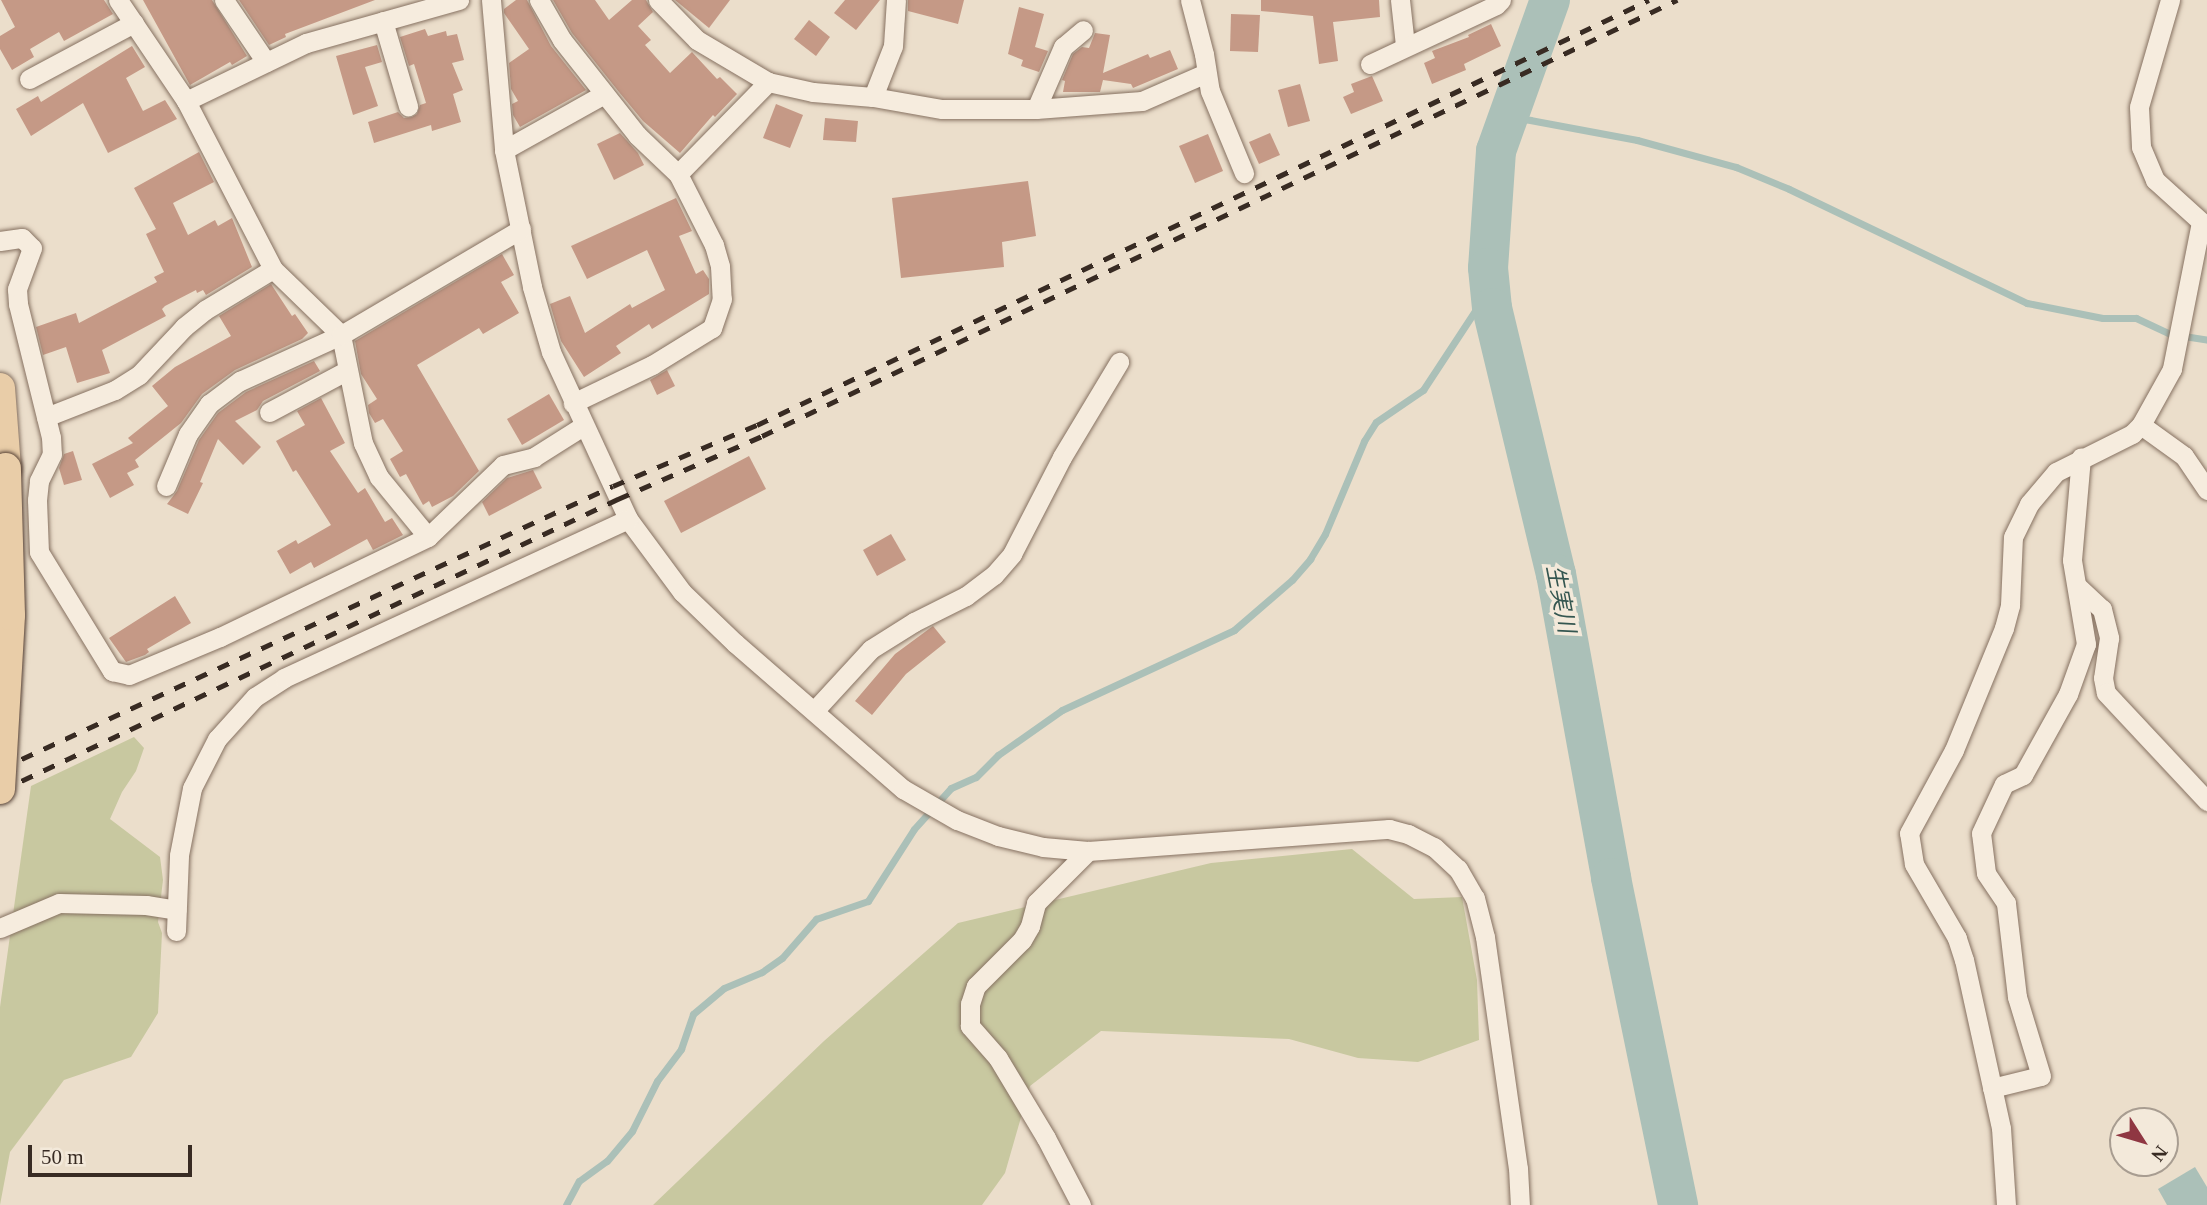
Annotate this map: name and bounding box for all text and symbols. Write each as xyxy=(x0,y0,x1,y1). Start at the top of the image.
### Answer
water label: 生実川 xyxy=(1540,563,1580,635)
north arrow xyxy=(2109,1107,2179,1177)
scale bar xyxy=(32,1132,196,1176)
text: N xyxy=(2147,1142,2172,1166)
text: 50 m xyxy=(41,1145,84,1169)

